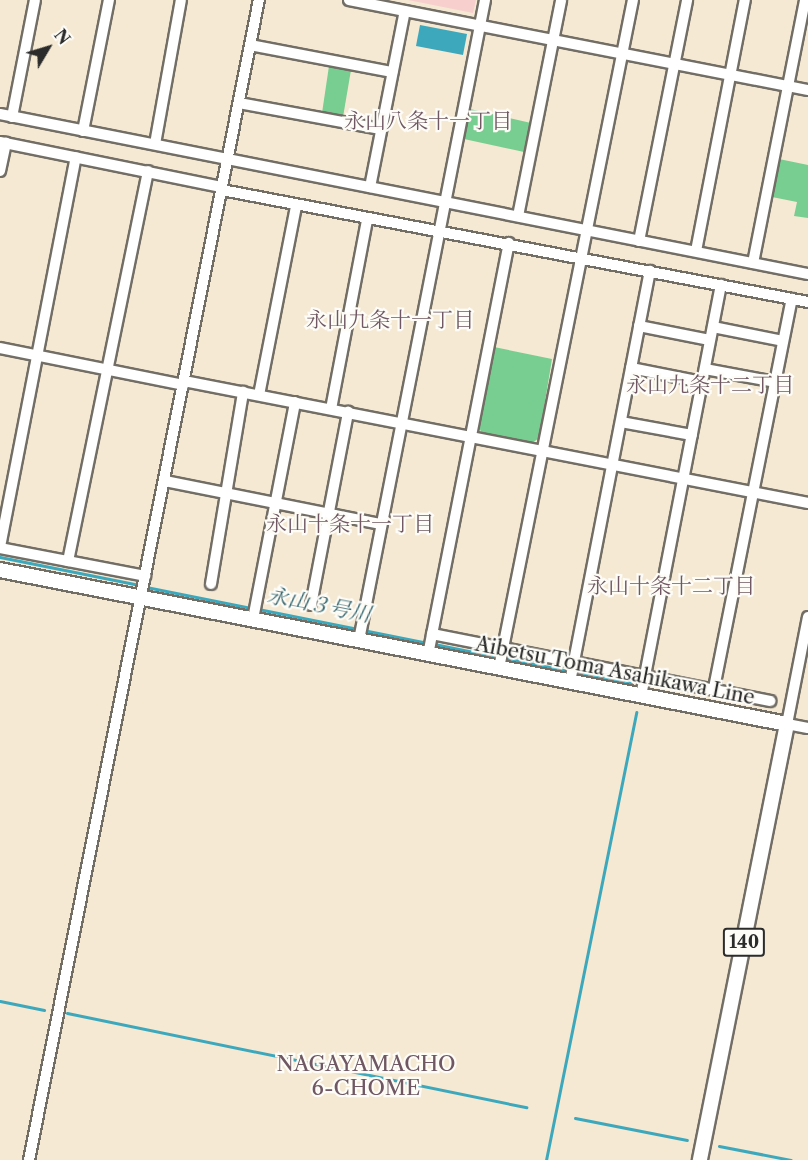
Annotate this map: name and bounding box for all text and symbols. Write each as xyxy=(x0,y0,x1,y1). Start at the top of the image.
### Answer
north arrow xyxy=(18,18,78,78)
text: N xyxy=(50,25,74,49)
district label: 永山八条十一丁目 xyxy=(344,108,512,134)
district label: 永山九条十一丁目 xyxy=(306,307,474,333)
district label: 永山九条十二丁目 xyxy=(626,372,794,398)
district label: 永山十条十一丁目 xyxy=(266,511,434,537)
district label: 永山十条十二丁目 xyxy=(587,573,755,599)
water label: 永山３号川 xyxy=(265,583,373,627)
street label: Aibetsu Toma Asahikawa Line xyxy=(472,632,758,710)
road number: 140 xyxy=(722,927,766,957)
district label: NAGAYAMACHO 6-CHOME xyxy=(268,1051,464,1101)

